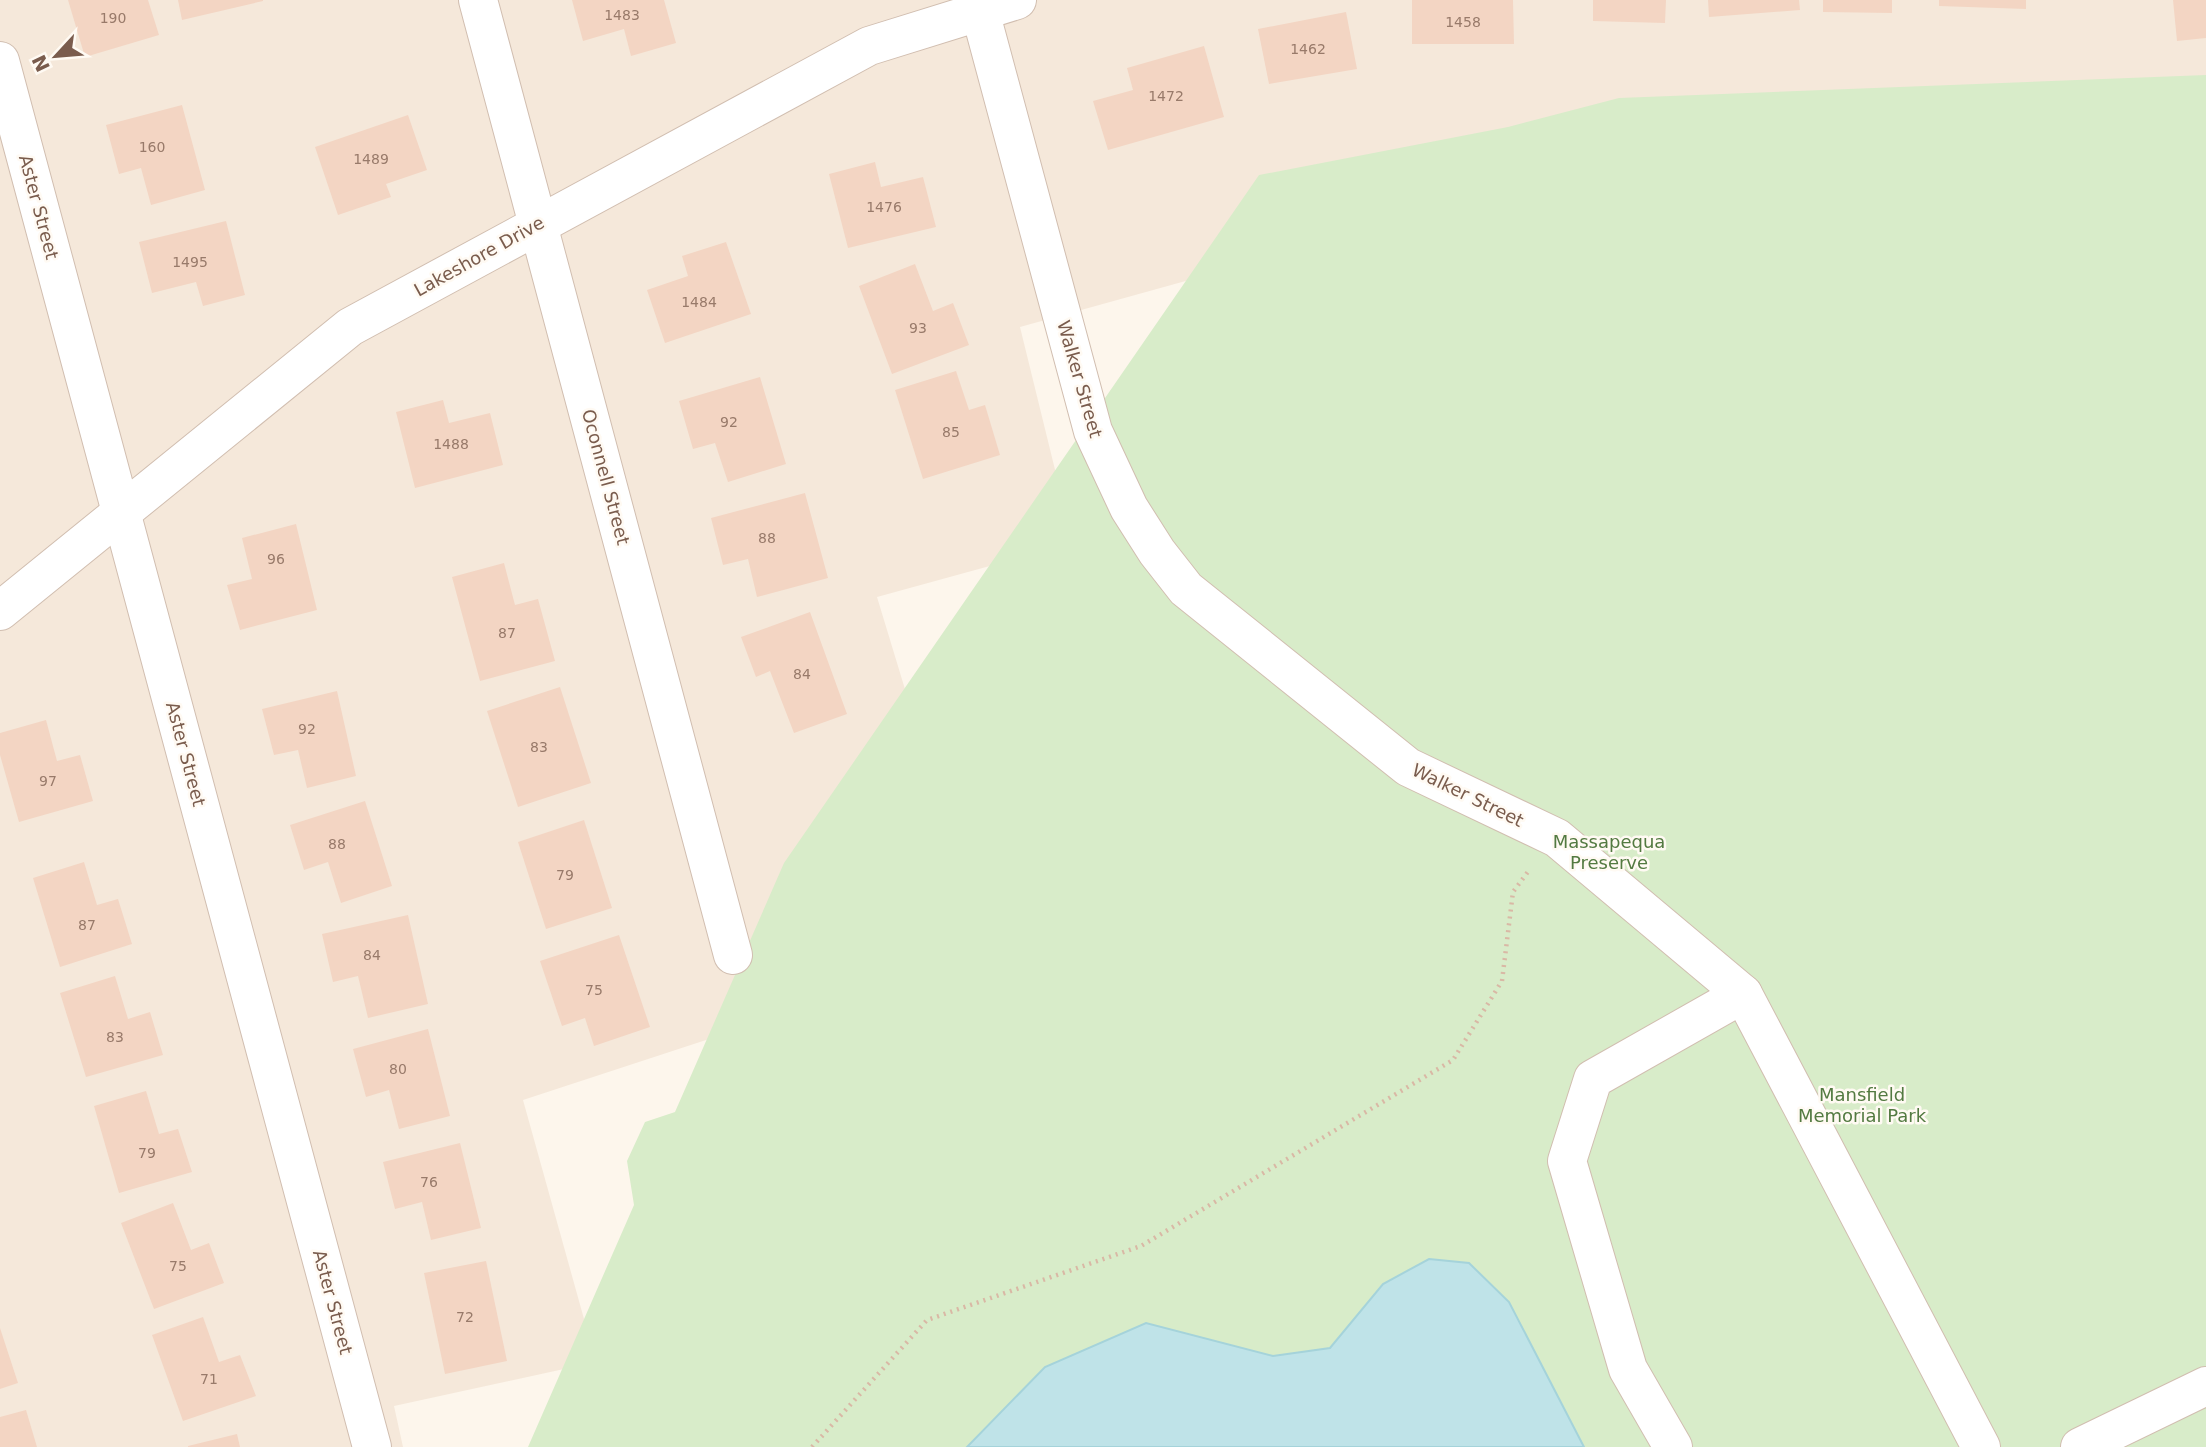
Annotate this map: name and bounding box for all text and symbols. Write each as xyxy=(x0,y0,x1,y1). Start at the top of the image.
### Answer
house number: 1483 xyxy=(604,7,640,23)
house number: 190 xyxy=(100,10,126,26)
house number: 1458 xyxy=(1445,14,1481,30)
north arrow xyxy=(21,21,91,91)
house number: 1462 xyxy=(1290,41,1326,57)
text: N xyxy=(27,51,54,75)
house number: 1472 xyxy=(1148,88,1184,104)
house number: 160 xyxy=(139,139,165,155)
house number: 1489 xyxy=(353,151,389,167)
street label: Aster Street xyxy=(15,152,63,262)
house number: 1476 xyxy=(866,199,902,215)
street label: Lakeshore Drive xyxy=(410,212,548,300)
house number: 1495 xyxy=(172,254,208,270)
house number: 1484 xyxy=(681,294,717,310)
street label: Walker Street xyxy=(1053,318,1107,440)
house number: 93 xyxy=(909,320,927,336)
street label: Oconnell Street xyxy=(578,407,634,547)
house number: 92 xyxy=(720,414,738,430)
house number: 85 xyxy=(942,424,960,440)
house number: 1488 xyxy=(433,436,469,452)
house number: 88 xyxy=(758,530,776,546)
house number: 96 xyxy=(267,551,285,567)
house number: 87 xyxy=(498,625,516,641)
house number: 84 xyxy=(793,666,811,682)
street label: Aster Street xyxy=(162,699,210,809)
house number: 92 xyxy=(298,721,316,737)
house number: 83 xyxy=(530,739,548,755)
street label: Walker Street xyxy=(1409,759,1527,831)
house number: 97 xyxy=(39,773,57,789)
park label: Massapequa Preserve xyxy=(1553,831,1665,873)
house number: 88 xyxy=(328,836,346,852)
house number: 79 xyxy=(556,867,574,883)
house number: 87 xyxy=(78,917,96,933)
house number: 84 xyxy=(363,947,381,963)
house number: 75 xyxy=(585,982,603,998)
house number: 83 xyxy=(106,1029,124,1045)
house number: 80 xyxy=(389,1061,407,1077)
park label: Mansfield Memorial Park xyxy=(1798,1084,1927,1126)
house number: 79 xyxy=(138,1145,156,1161)
house number: 76 xyxy=(420,1174,438,1190)
street label: Aster Street xyxy=(309,1247,357,1357)
house number: 75 xyxy=(169,1258,187,1274)
house number: 72 xyxy=(456,1309,474,1325)
house number: 71 xyxy=(200,1371,218,1387)

